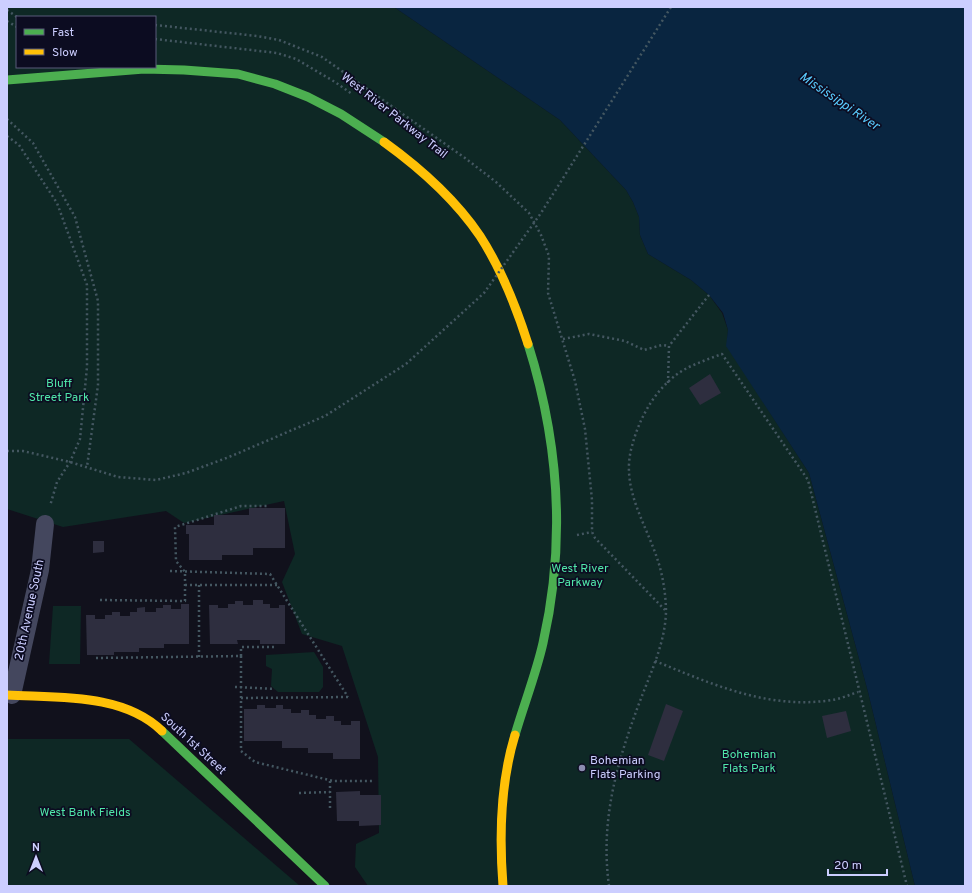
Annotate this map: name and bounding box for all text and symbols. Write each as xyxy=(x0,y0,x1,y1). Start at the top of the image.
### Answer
legend xyxy=(16,16,156,68)
text: Fast xyxy=(52,25,74,41)
text: Slow xyxy=(52,45,78,61)
street label: West River Parkway Trail xyxy=(337,69,451,163)
water label: Mississippi River xyxy=(796,69,883,135)
park label: Bluff Street Park xyxy=(29,376,89,406)
street label: 20th Avenue South xyxy=(11,558,49,662)
park label: West River Parkway xyxy=(551,561,609,591)
street label: South 1st Street xyxy=(157,709,229,779)
park label: Bohemian Flats Park xyxy=(722,747,776,777)
place label: Bohemian Flats Parking xyxy=(590,753,660,783)
marker: Bohemian Flats Parking xyxy=(577,763,587,773)
park label: West Bank Fields xyxy=(39,805,131,821)
north arrow xyxy=(16,837,56,877)
text: N xyxy=(32,841,40,855)
scale bar xyxy=(828,851,887,877)
text: 20 m xyxy=(834,858,862,874)

